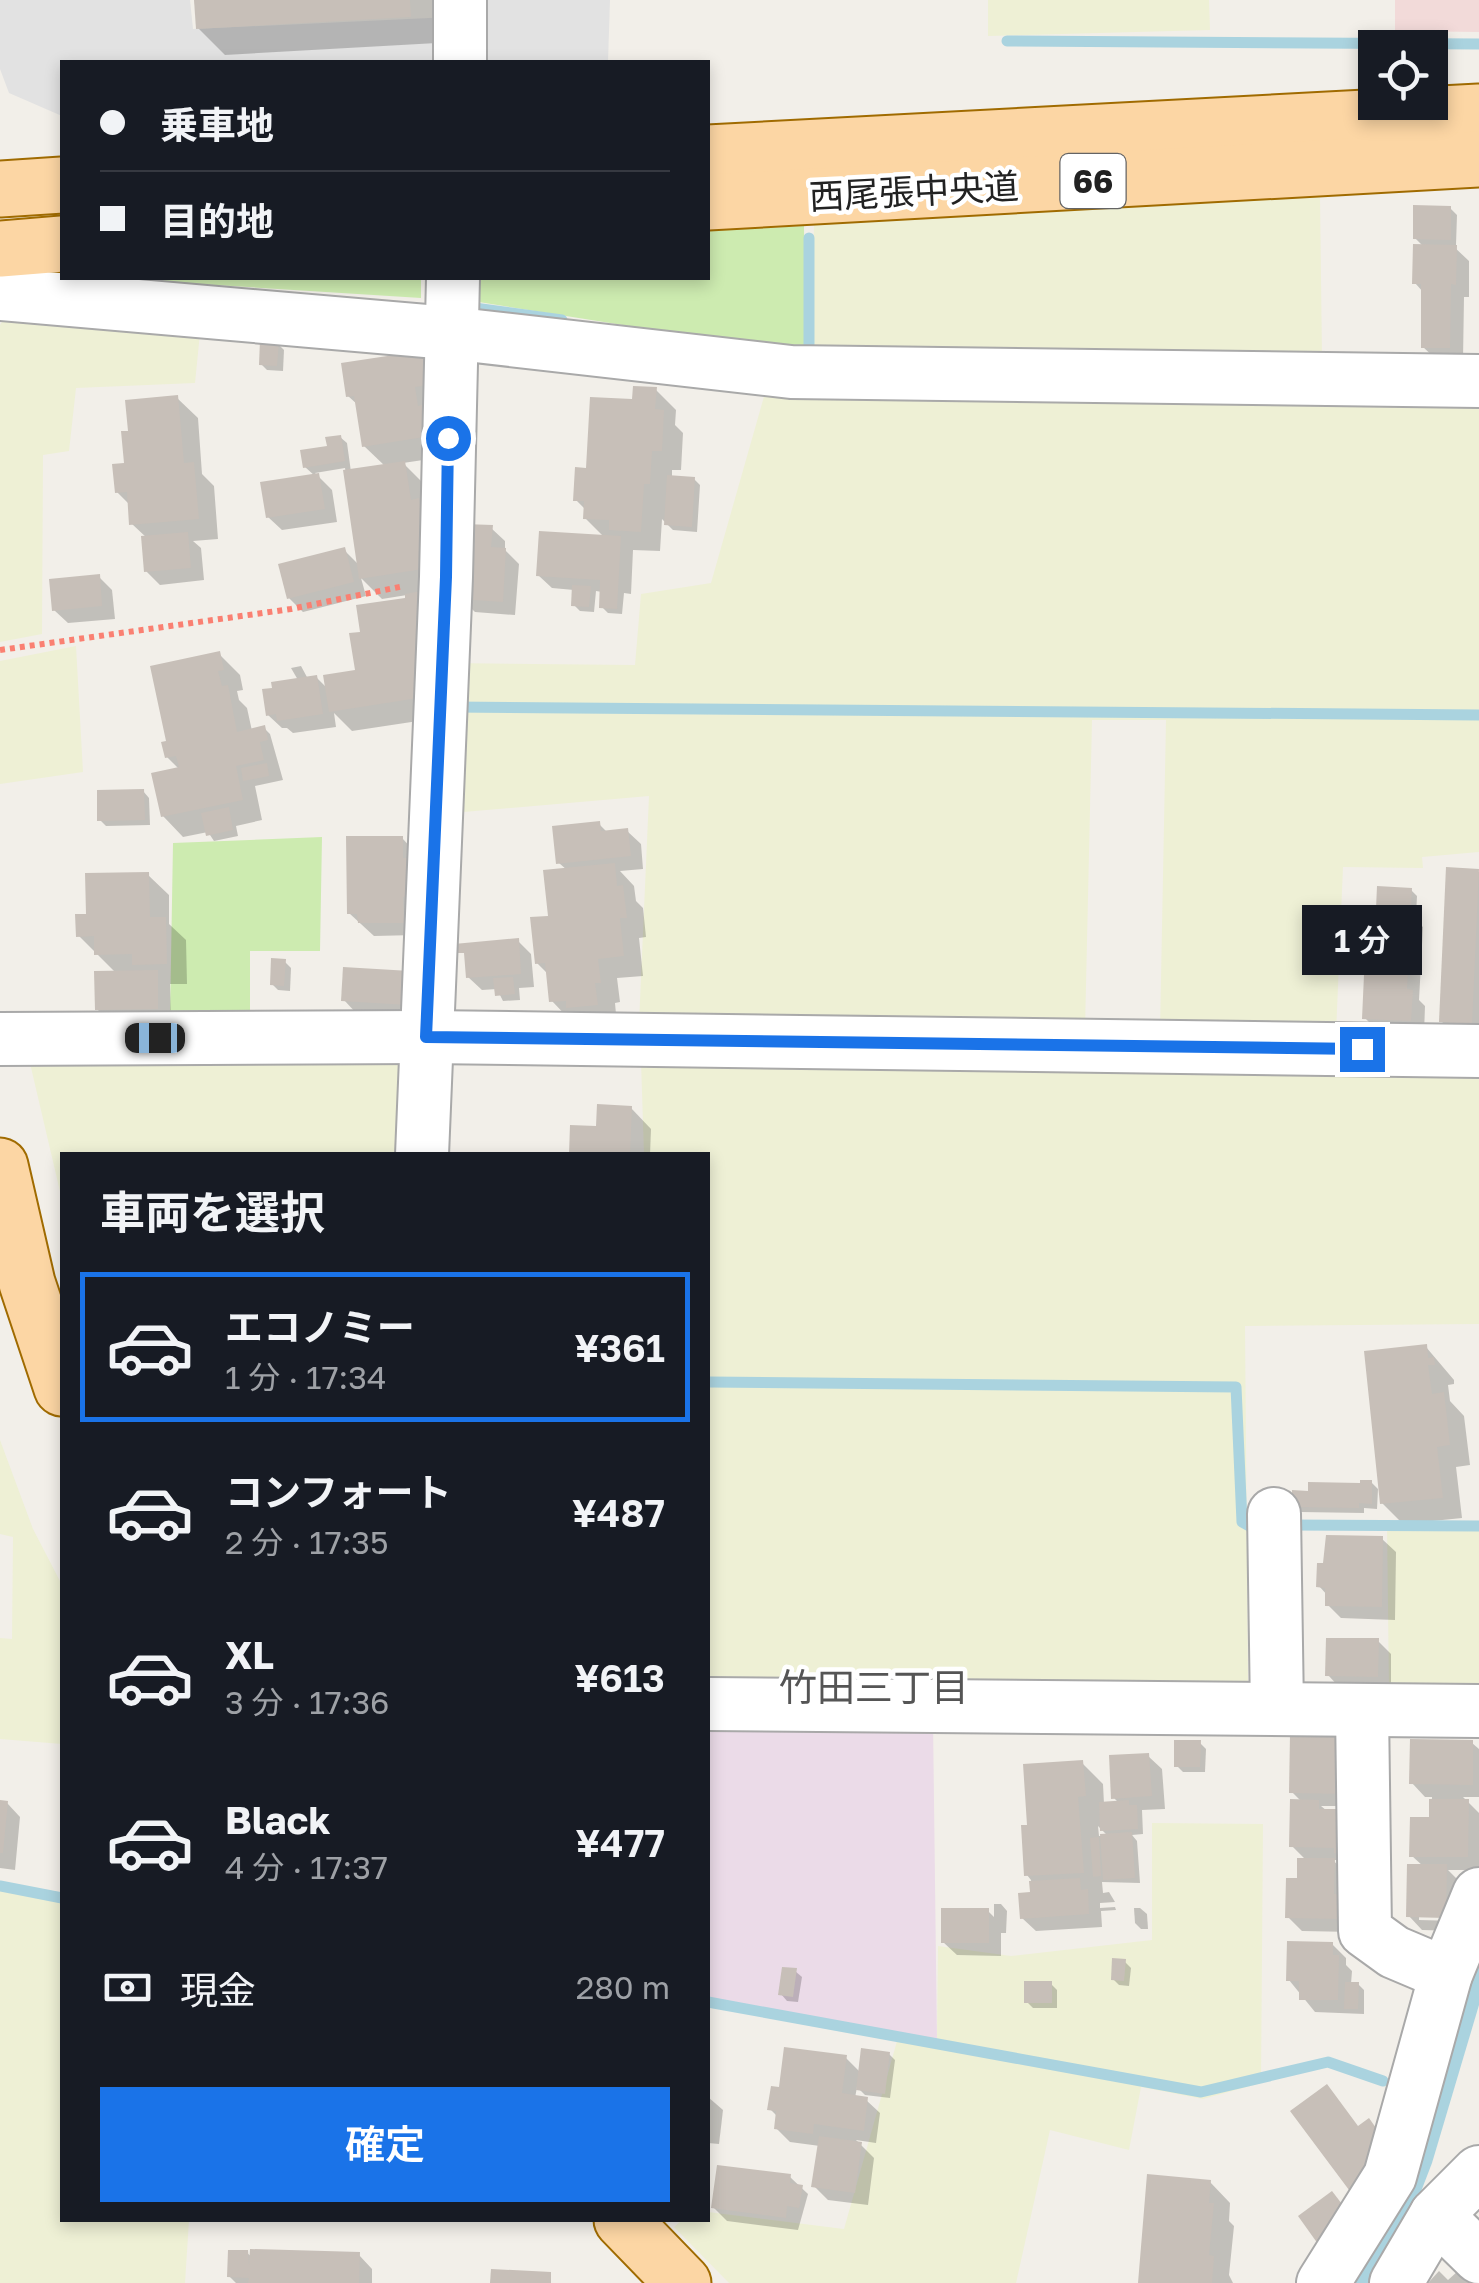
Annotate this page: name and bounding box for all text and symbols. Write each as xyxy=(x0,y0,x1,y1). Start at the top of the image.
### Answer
map controls xyxy=(1358,30,1448,120)
button: locate xyxy=(1358,30,1448,120)
text: 乗車地 xyxy=(160,102,274,147)
road number: 66 xyxy=(1060,154,1126,208)
street label: 西尾張中央道 xyxy=(808,165,1020,217)
text: 目的地 xyxy=(160,198,274,243)
route start xyxy=(426,416,471,461)
callout: 1 分 xyxy=(1302,904,1422,974)
text: 1 分 xyxy=(1334,921,1390,959)
car xyxy=(125,1023,185,1053)
route end xyxy=(1340,1027,1385,1072)
text: 車両を選択 xyxy=(100,1185,325,1239)
icon: car xyxy=(105,1302,195,1392)
text: エコノミー xyxy=(225,1304,415,1349)
text: ¥361 xyxy=(574,1325,665,1370)
text: 1 分 · 17:34 xyxy=(225,1358,386,1396)
icon: car xyxy=(105,1467,195,1557)
text: コンフォート xyxy=(225,1469,452,1514)
text: ¥487 xyxy=(572,1490,665,1535)
text: 2 分 · 17:35 xyxy=(225,1523,389,1561)
icon: car xyxy=(105,1632,195,1722)
text: XL xyxy=(225,1632,274,1677)
text: ¥613 xyxy=(574,1655,665,1700)
district label: 竹田三丁目 xyxy=(779,1664,969,1709)
text: 3 分 · 17:36 xyxy=(225,1683,389,1721)
icon: car xyxy=(105,1797,195,1887)
text: Black xyxy=(225,1797,330,1842)
text: ¥477 xyxy=(575,1820,665,1865)
text: 4 分 · 17:37 xyxy=(225,1848,388,1886)
icon: cash xyxy=(100,1960,155,2015)
text: 現金 xyxy=(180,1967,256,2012)
text: 280 m xyxy=(576,1968,670,2006)
button: 確定 xyxy=(100,2087,670,2202)

